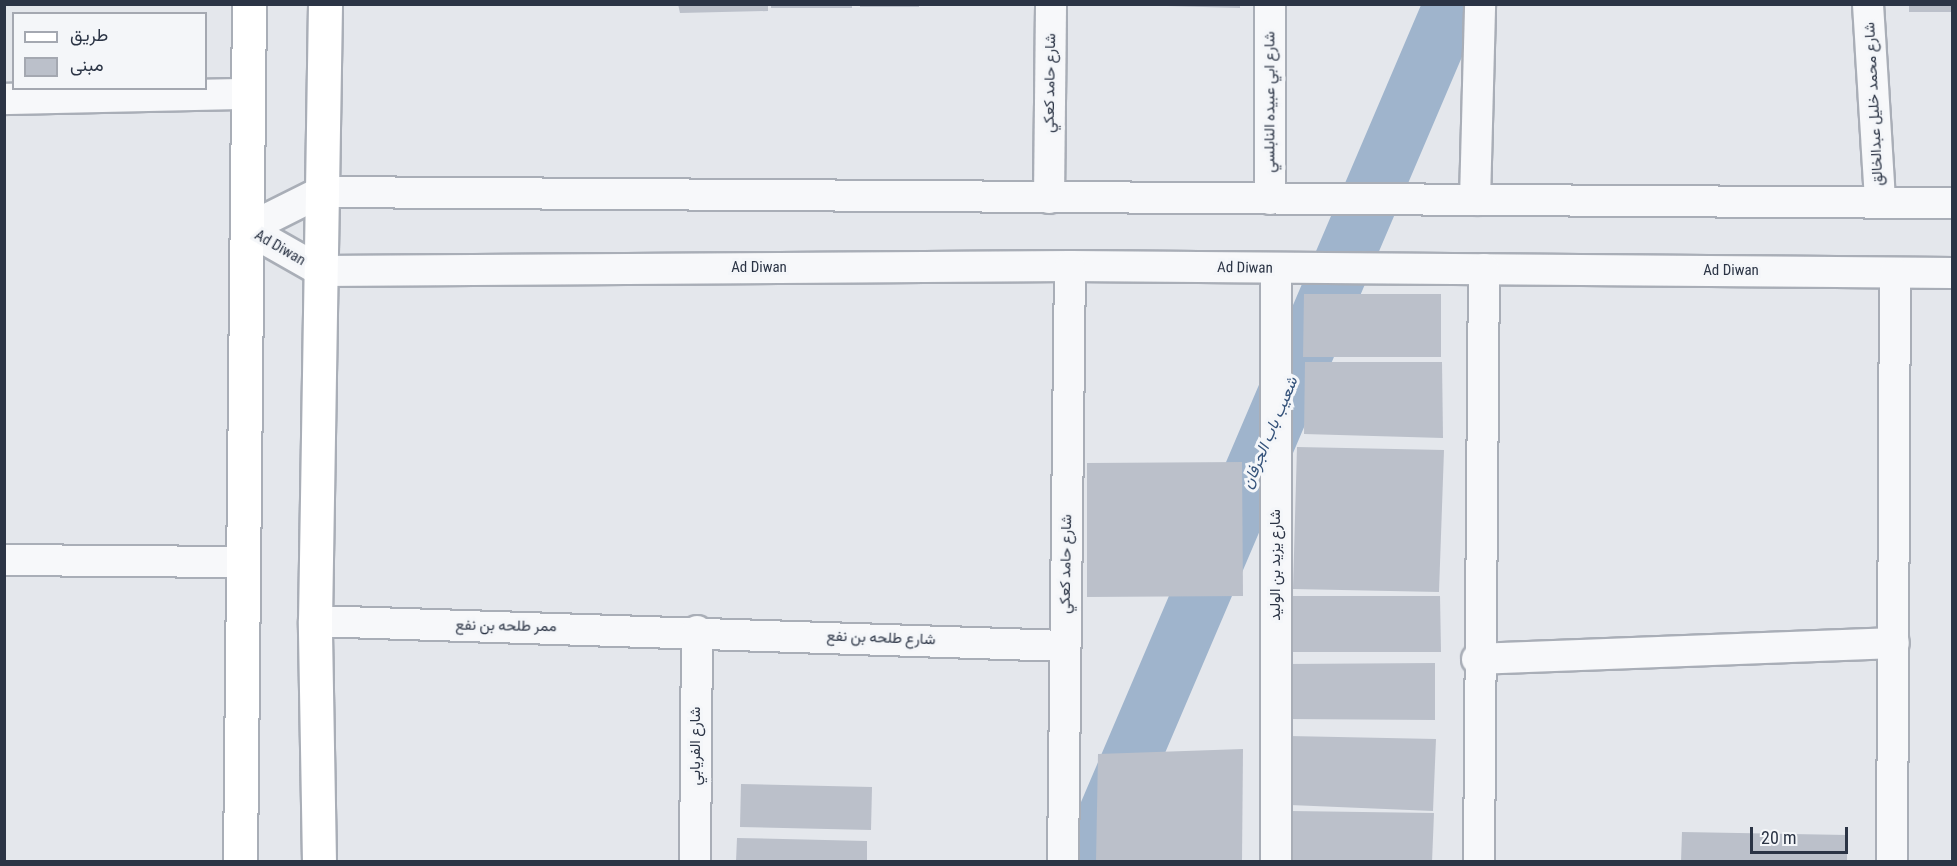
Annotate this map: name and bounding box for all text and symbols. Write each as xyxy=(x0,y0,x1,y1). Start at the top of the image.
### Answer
legend xyxy=(12,12,207,90)
street label: شارع محمد خليل عبدالخالق xyxy=(1861,22,1887,186)
text: طريق xyxy=(70,24,108,45)
street label: شارع ابي عبيده النابلسي xyxy=(1261,31,1279,173)
street label: شارع حامد كعكي xyxy=(1040,33,1060,133)
text: مبنى xyxy=(70,54,104,75)
street label: Ad Diwan xyxy=(251,226,309,270)
street label: Ad Diwan xyxy=(731,259,787,277)
street label: Ad Diwan xyxy=(1217,259,1273,277)
street label: Ad Diwan xyxy=(1703,262,1759,280)
water label: شعيب باب الجرفان xyxy=(1238,374,1302,492)
street label: شارع يزيد بن الوليد xyxy=(1267,509,1285,621)
street label: شارع حامد كعكي xyxy=(1056,514,1076,614)
street label: ممر طلحه بن نفع xyxy=(455,616,557,636)
street label: شارع طلحه بن نفع xyxy=(826,627,936,649)
street label: شارع الفريابي xyxy=(687,707,705,785)
scale bar xyxy=(1753,815,1850,853)
text: 20 m xyxy=(1761,827,1796,848)

